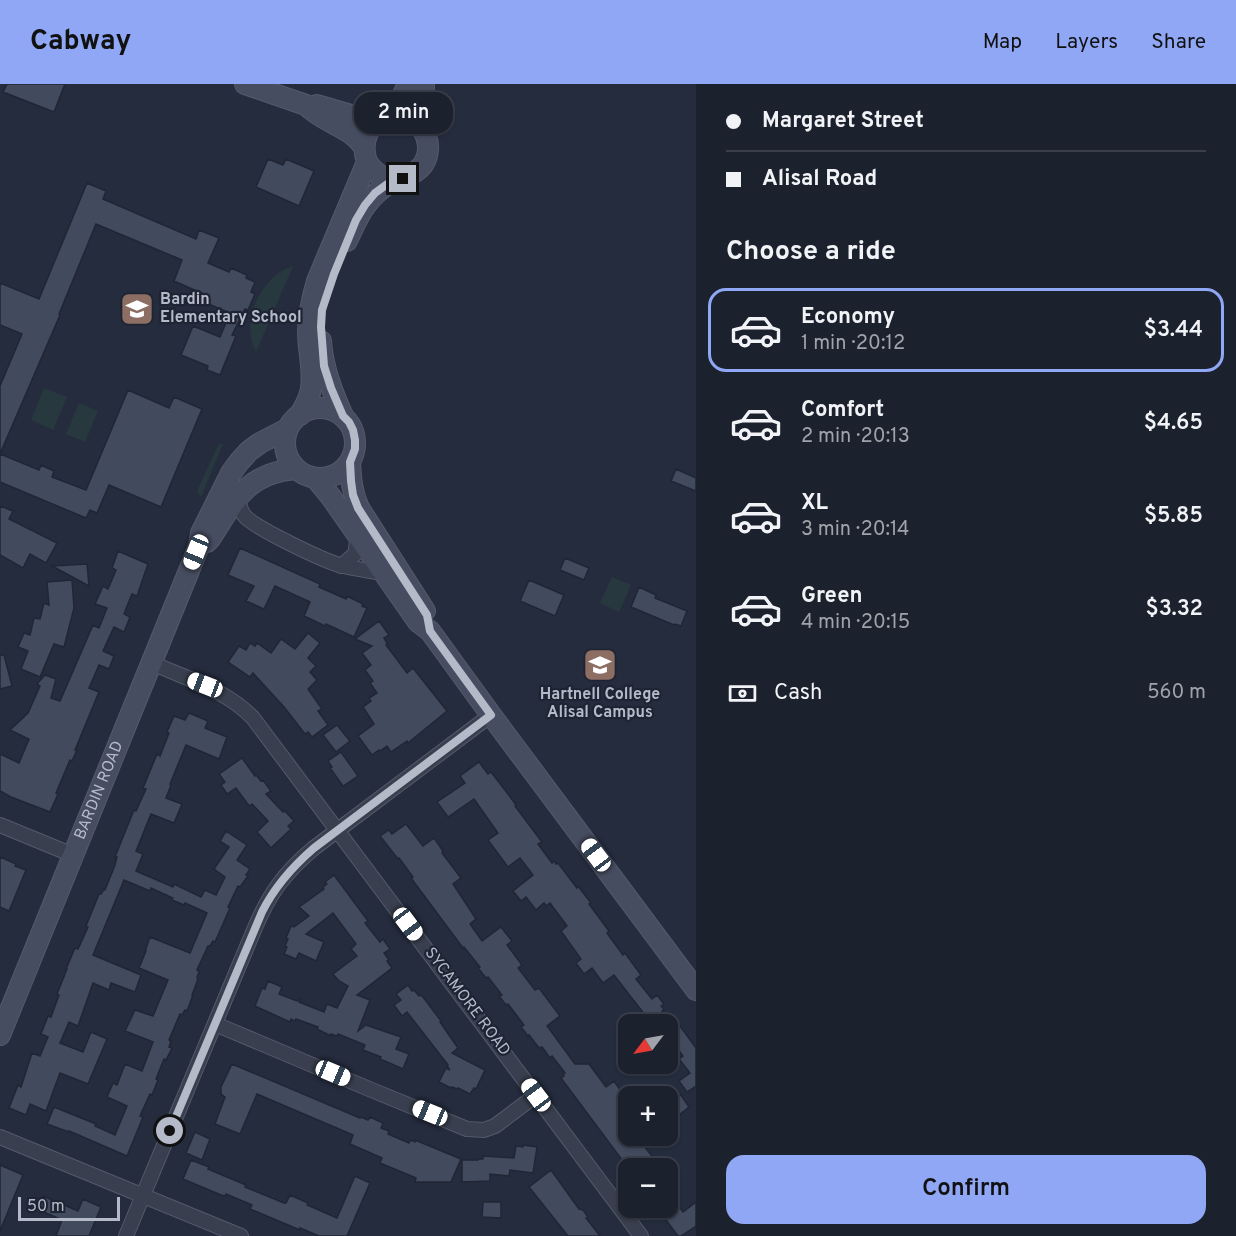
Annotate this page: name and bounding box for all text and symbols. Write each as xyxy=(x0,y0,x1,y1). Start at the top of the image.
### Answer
text: Cabway xyxy=(30,24,131,60)
text: Map xyxy=(983,29,1022,56)
text: Layers xyxy=(1055,29,1118,56)
text: Share xyxy=(1151,29,1206,56)
callout: 2 min xyxy=(354,92,452,134)
text: 2 min xyxy=(378,100,429,126)
text: Margaret Street xyxy=(762,108,924,135)
route end xyxy=(389,165,416,192)
text: Alisal Road xyxy=(762,166,877,193)
text: Choose a ride xyxy=(726,235,896,269)
place label: Bardin Elementary School xyxy=(160,290,302,328)
school or university icon: Bardin Elementary School xyxy=(119,291,155,327)
icon: car xyxy=(729,303,783,357)
text: Economy xyxy=(801,304,895,331)
text: $3.44 xyxy=(1144,317,1203,344)
text: 1 min · 20:12 xyxy=(801,331,905,357)
icon: car xyxy=(729,396,783,450)
text: Comfort xyxy=(801,397,884,424)
text: $4.65 xyxy=(1144,410,1203,437)
text: 2 min · 20:13 xyxy=(801,424,910,450)
icon: car xyxy=(729,489,783,543)
text: XL xyxy=(801,490,828,517)
text: $5.85 xyxy=(1144,503,1203,530)
text: 3 min · 20:14 xyxy=(801,517,909,543)
car xyxy=(181,532,211,572)
icon: car xyxy=(729,582,783,636)
text: Green xyxy=(801,583,863,610)
text: $3.32 xyxy=(1146,596,1203,623)
text: 4 min · 20:15 xyxy=(801,610,910,636)
school or university icon: Hartnell College Alisal Campus xyxy=(582,647,618,683)
car xyxy=(185,670,225,700)
icon: cash xyxy=(726,677,759,710)
text: Cash xyxy=(774,680,823,707)
text: 560 m xyxy=(1147,680,1206,706)
place label: Hartnell College Alisal Campus xyxy=(540,685,660,723)
street label: BARDIN ROAD xyxy=(71,738,129,843)
car xyxy=(578,835,614,875)
car xyxy=(390,904,426,944)
street label: SYCAMORE ROAD xyxy=(420,944,514,1060)
north arrow xyxy=(618,1014,678,1074)
map controls xyxy=(618,1014,678,1218)
car xyxy=(313,1058,353,1088)
car xyxy=(518,1075,554,1115)
button: + xyxy=(618,1086,678,1146)
car xyxy=(410,1098,450,1128)
route start xyxy=(156,1117,183,1144)
button: Confirm xyxy=(726,1155,1206,1224)
button: − xyxy=(618,1158,678,1218)
scale bar xyxy=(18,1194,120,1222)
text: 50 m xyxy=(27,1197,65,1217)

